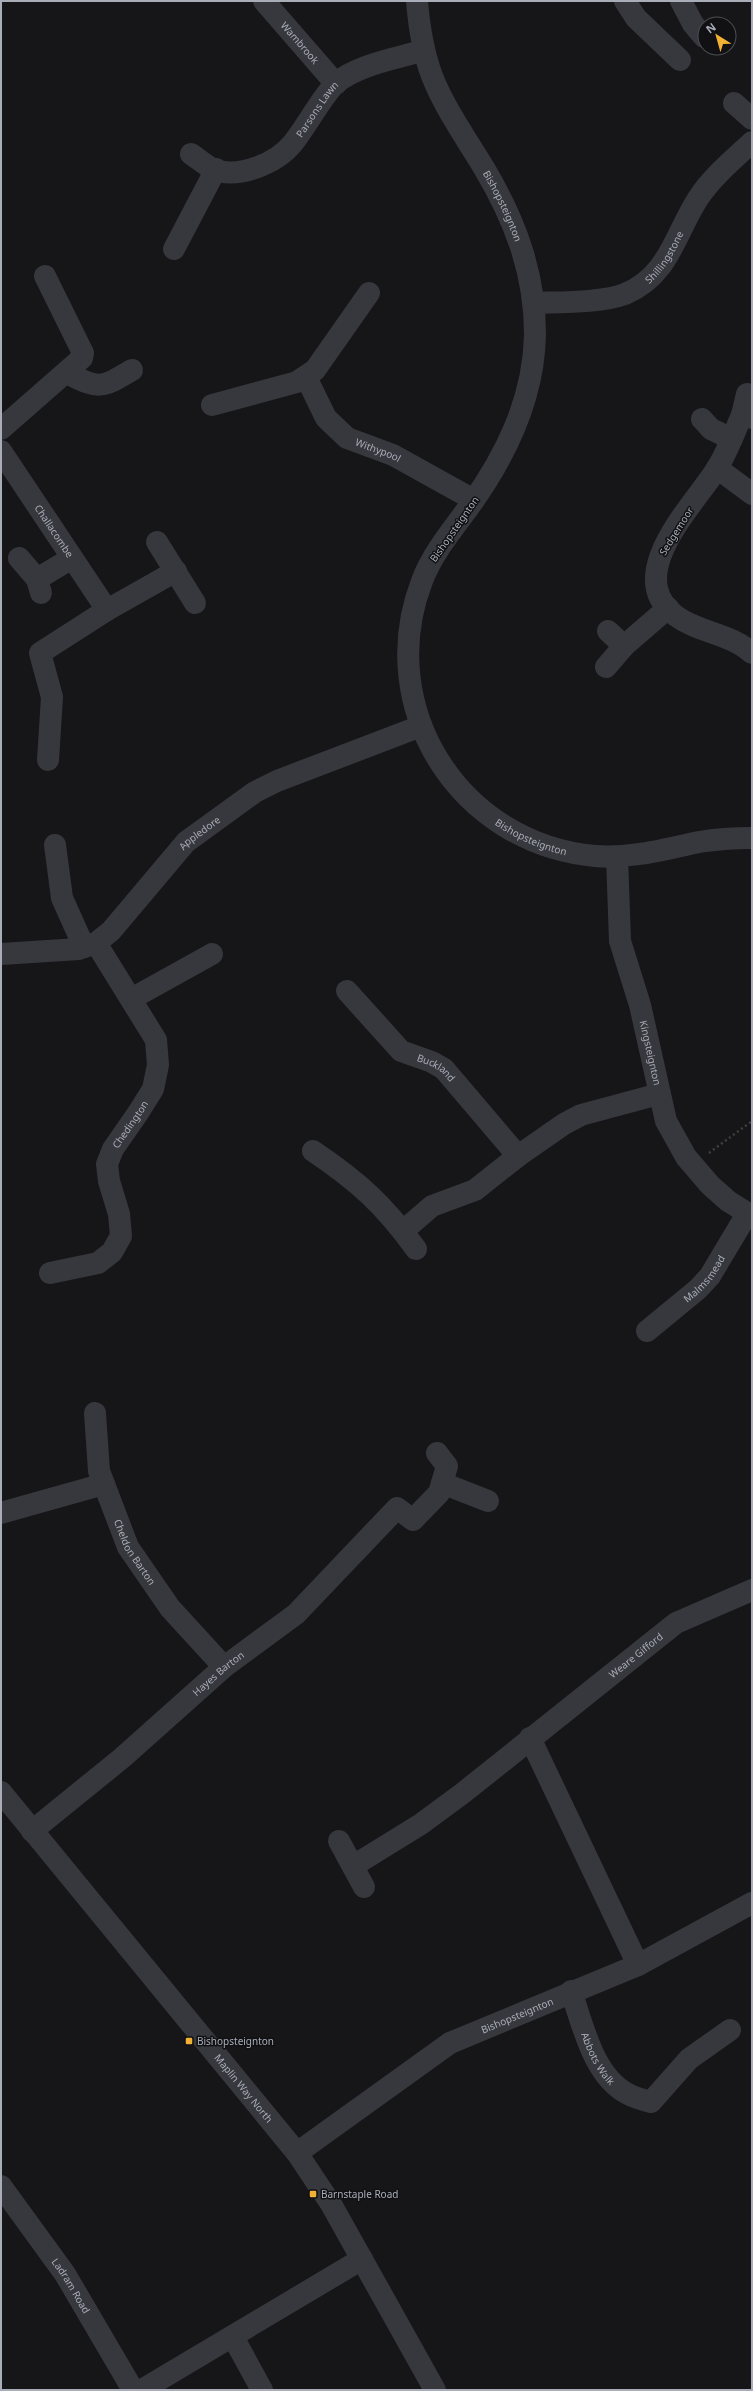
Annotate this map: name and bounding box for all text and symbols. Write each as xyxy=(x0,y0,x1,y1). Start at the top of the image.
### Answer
north arrow xyxy=(697,16,737,56)
street label: Wambrook xyxy=(278,18,323,67)
text: N xyxy=(703,19,719,36)
street label: Parsons Lawn xyxy=(293,78,341,140)
street label: Bishopsteignton xyxy=(480,168,526,243)
street label: Shillingstone xyxy=(642,228,687,286)
street label: Withypool xyxy=(354,435,404,465)
street label: Bishopsteignton xyxy=(426,493,482,565)
street label: Challacombe xyxy=(32,502,77,560)
street label: Sedgemoor xyxy=(656,504,696,558)
street label: Appledore xyxy=(175,812,223,853)
street label: Bishopsteignton xyxy=(493,815,568,858)
street label: Kingsteignton xyxy=(637,1019,665,1086)
street label: Buckland xyxy=(415,1050,459,1084)
street label: Chedington xyxy=(109,1098,151,1151)
street label: Malmsmead xyxy=(680,1252,728,1305)
street label: Cheldon Barton xyxy=(111,1517,159,1588)
street label: Weare Gifford xyxy=(606,1629,666,1681)
street label: Hayes Barton xyxy=(189,1648,247,1699)
street label: Bishopsteignton xyxy=(479,1994,555,2036)
street label: Abbots Walk xyxy=(578,2030,619,2088)
place label: Bishopsteignton xyxy=(197,2034,274,2048)
marker: Bishopsteignton xyxy=(184,2036,194,2046)
street label: Maplin Way North xyxy=(212,2051,276,2125)
place label: Barnstaple Road xyxy=(321,2187,398,2201)
marker: Barnstaple Road xyxy=(308,2189,318,2199)
street label: Ladram Road xyxy=(49,2255,94,2316)

